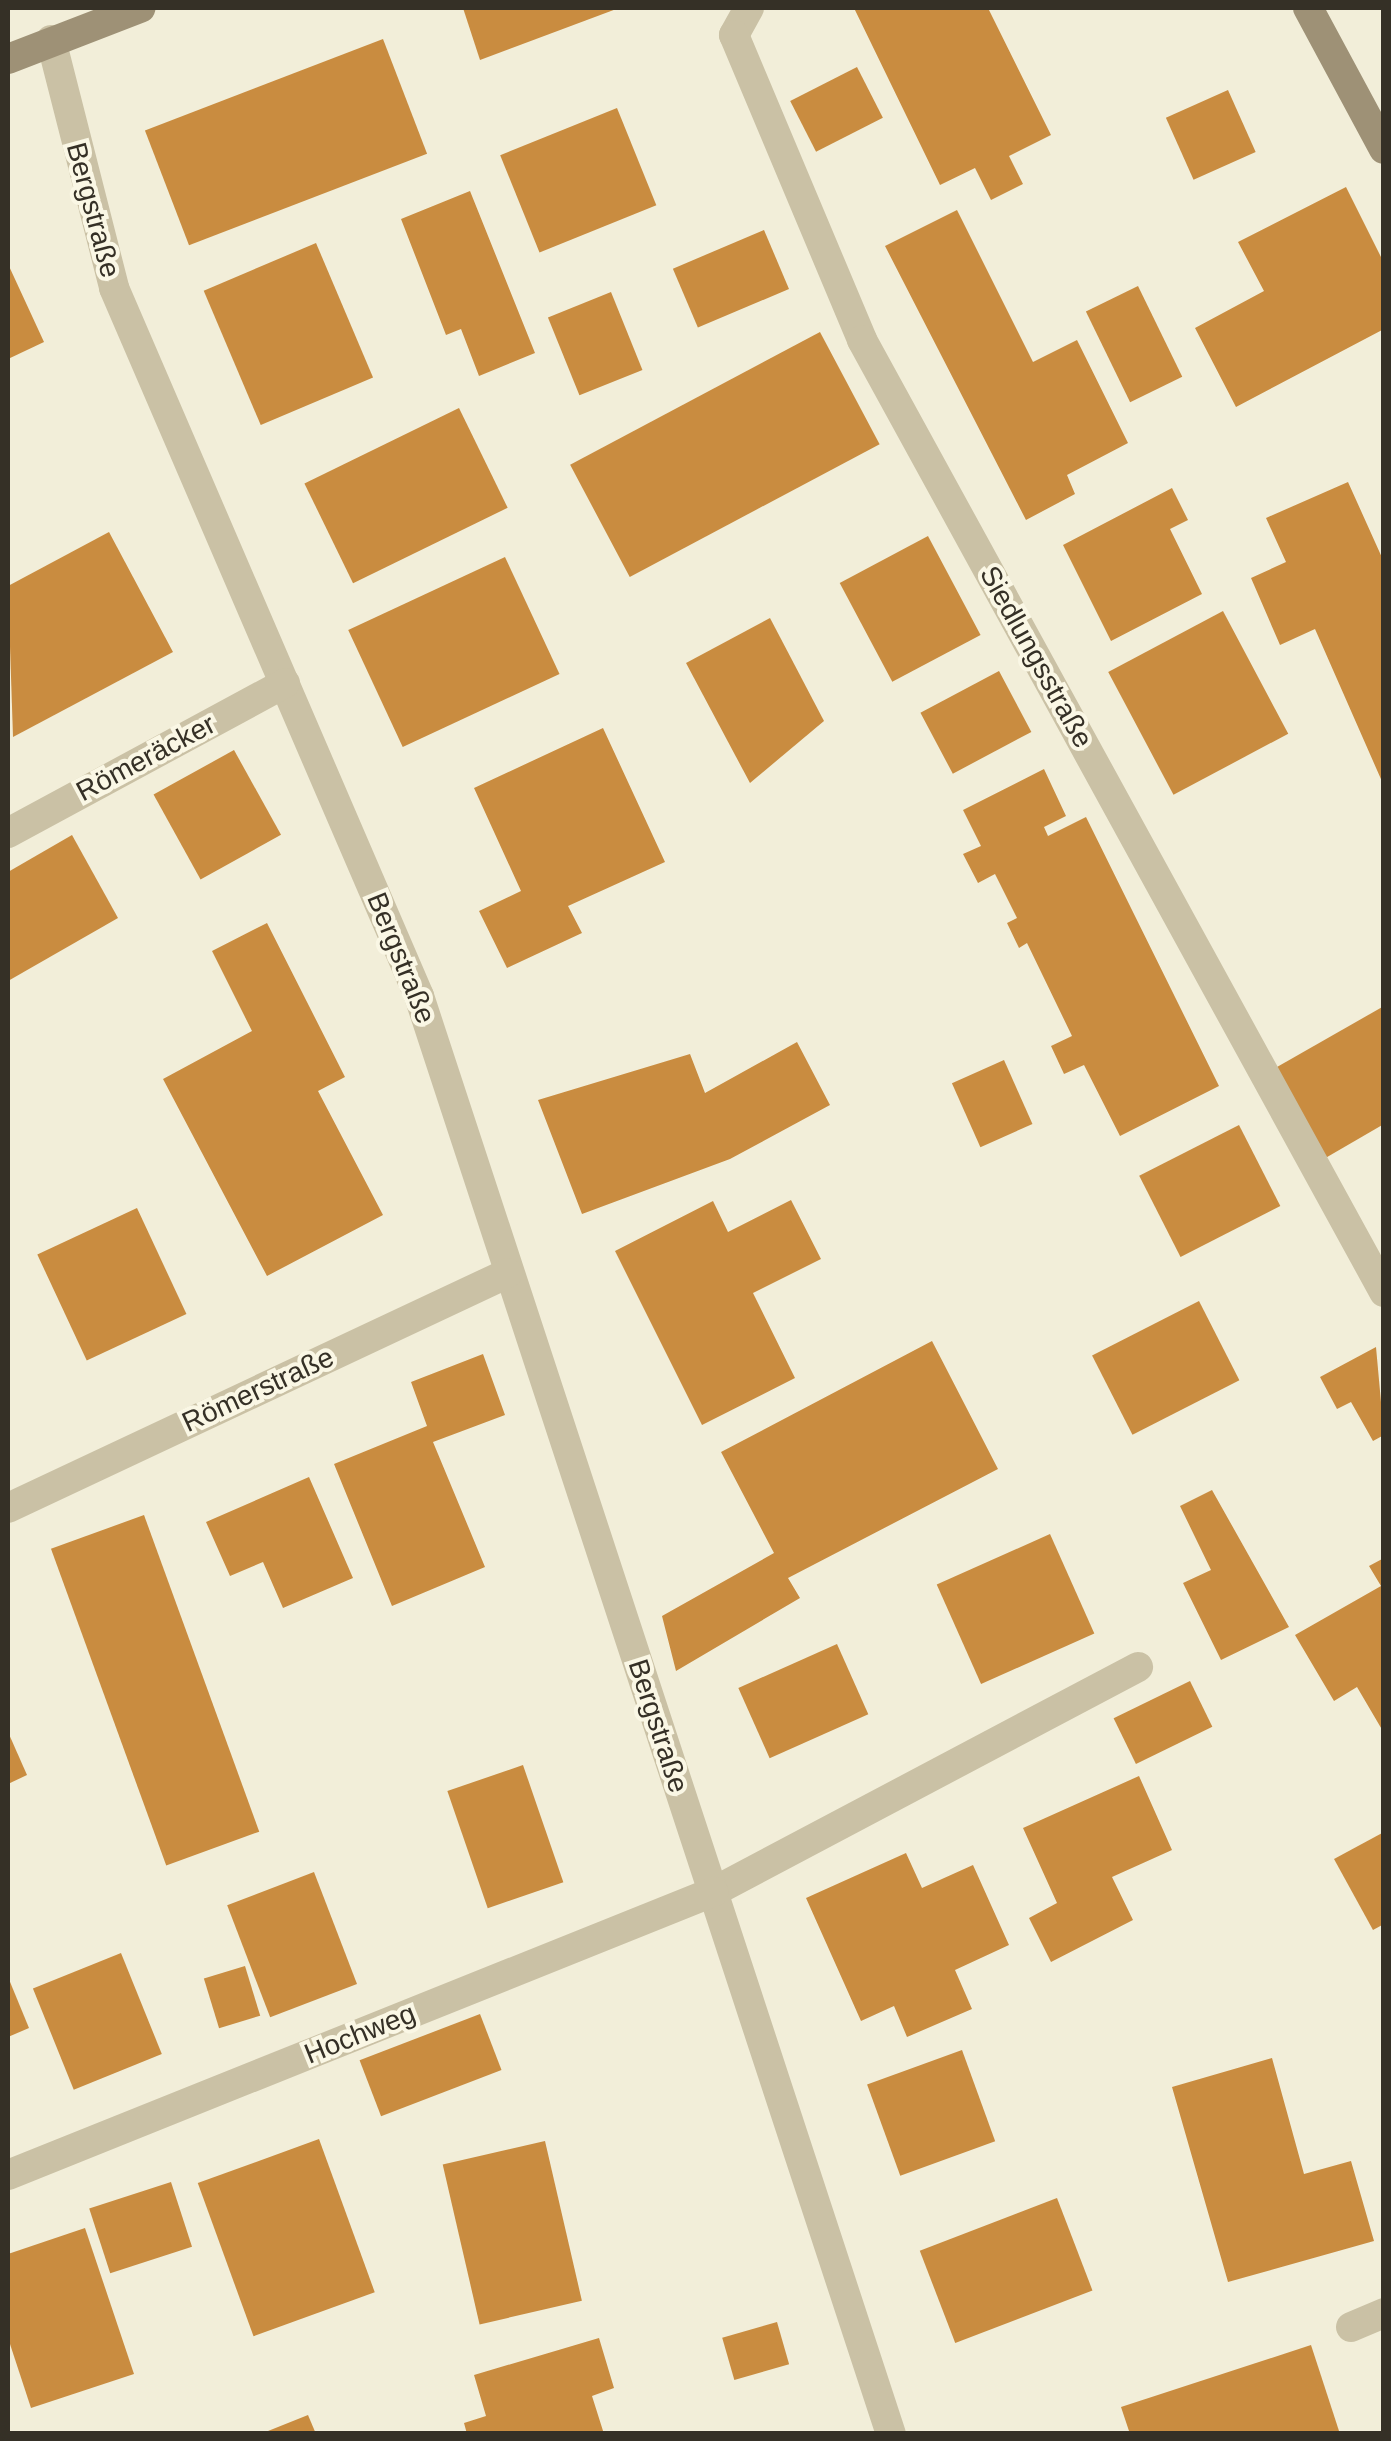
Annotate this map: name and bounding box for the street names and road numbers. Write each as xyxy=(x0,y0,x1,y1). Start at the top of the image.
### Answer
street label: Bergstraße xyxy=(59,139,127,281)
street label: Siedlungsstraße xyxy=(972,560,1100,754)
street label: Römeräcker xyxy=(71,707,221,809)
street label: Bergstraße xyxy=(359,888,443,1028)
street label: Römerstraße xyxy=(177,1340,339,1440)
street label: Bergstraße xyxy=(621,1655,695,1797)
street label: Hochweg xyxy=(300,1997,420,2071)

